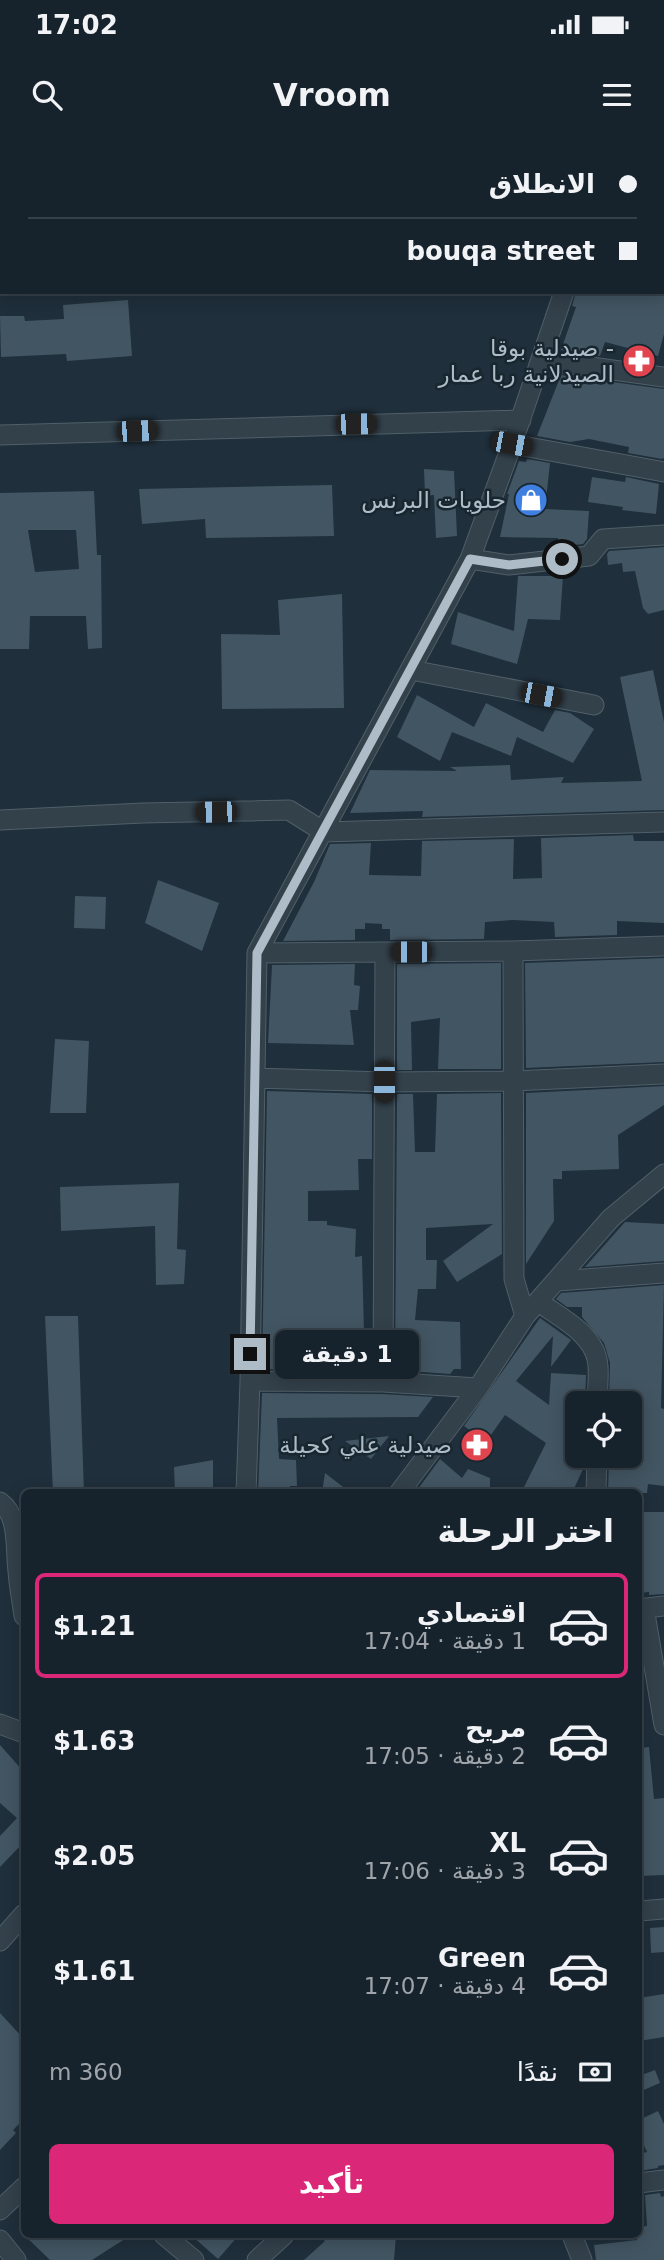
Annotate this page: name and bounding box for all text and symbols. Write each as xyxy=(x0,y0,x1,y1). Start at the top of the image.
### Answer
text: 17:02 xyxy=(35,10,118,40)
icon: search xyxy=(28,76,66,114)
text: Vroom xyxy=(273,76,391,114)
icon: menu xyxy=(598,76,636,114)
text: الانطلاق xyxy=(489,169,595,199)
text: bouqa street xyxy=(406,236,595,266)
place label: صيدلية بوقا - الصيدلانية ربا عمار xyxy=(438,335,614,388)
pharmacy icon: صيدلية بوقا - الصيدلانية ربا عمار xyxy=(620,342,658,380)
car xyxy=(335,413,378,435)
car xyxy=(116,420,159,442)
car xyxy=(490,430,535,458)
shop icon: حلويات البرنس xyxy=(512,481,550,519)
place label: حلويات البرنس xyxy=(361,487,506,514)
route start xyxy=(546,543,578,575)
car xyxy=(519,681,564,709)
car xyxy=(195,801,238,823)
car xyxy=(391,942,433,963)
car xyxy=(374,1061,395,1103)
callout: 1 دقيقة xyxy=(274,1330,418,1378)
route end xyxy=(234,1338,266,1370)
text: 1 دقيقة xyxy=(302,1341,392,1367)
map controls xyxy=(565,1391,642,1468)
button: locate xyxy=(565,1391,642,1468)
pharmacy icon: صيدلية علي كحيلة xyxy=(458,1426,496,1464)
place label: صيدلية علي كحيلة xyxy=(279,1432,452,1459)
text: اختر الرحلة xyxy=(437,1512,614,1550)
icon: car xyxy=(547,1594,610,1657)
text: اقتصادي xyxy=(417,1598,526,1628)
text: $1.21 xyxy=(53,1611,135,1641)
text: 1 دقيقة · 17:04 xyxy=(364,1628,526,1654)
icon: car xyxy=(547,1709,610,1772)
text: مريح xyxy=(465,1713,526,1743)
text: $1.63 xyxy=(53,1726,135,1756)
text: 2 دقيقة · 17:05 xyxy=(364,1743,526,1769)
icon: car xyxy=(547,1824,610,1887)
text: XL xyxy=(489,1828,526,1858)
text: $2.05 xyxy=(53,1841,135,1871)
text: 3 دقيقة · 17:06 xyxy=(364,1858,526,1884)
icon: car xyxy=(547,1939,610,2002)
text: Green xyxy=(438,1943,526,1973)
text: $1.61 xyxy=(53,1956,135,1986)
text: 4 دقيقة · 17:07 xyxy=(364,1973,526,1999)
icon: cash xyxy=(576,2053,614,2091)
text: نقدًا xyxy=(517,2057,558,2087)
text: 360 m xyxy=(49,2059,123,2085)
button: تأكيد xyxy=(49,2144,614,2224)

